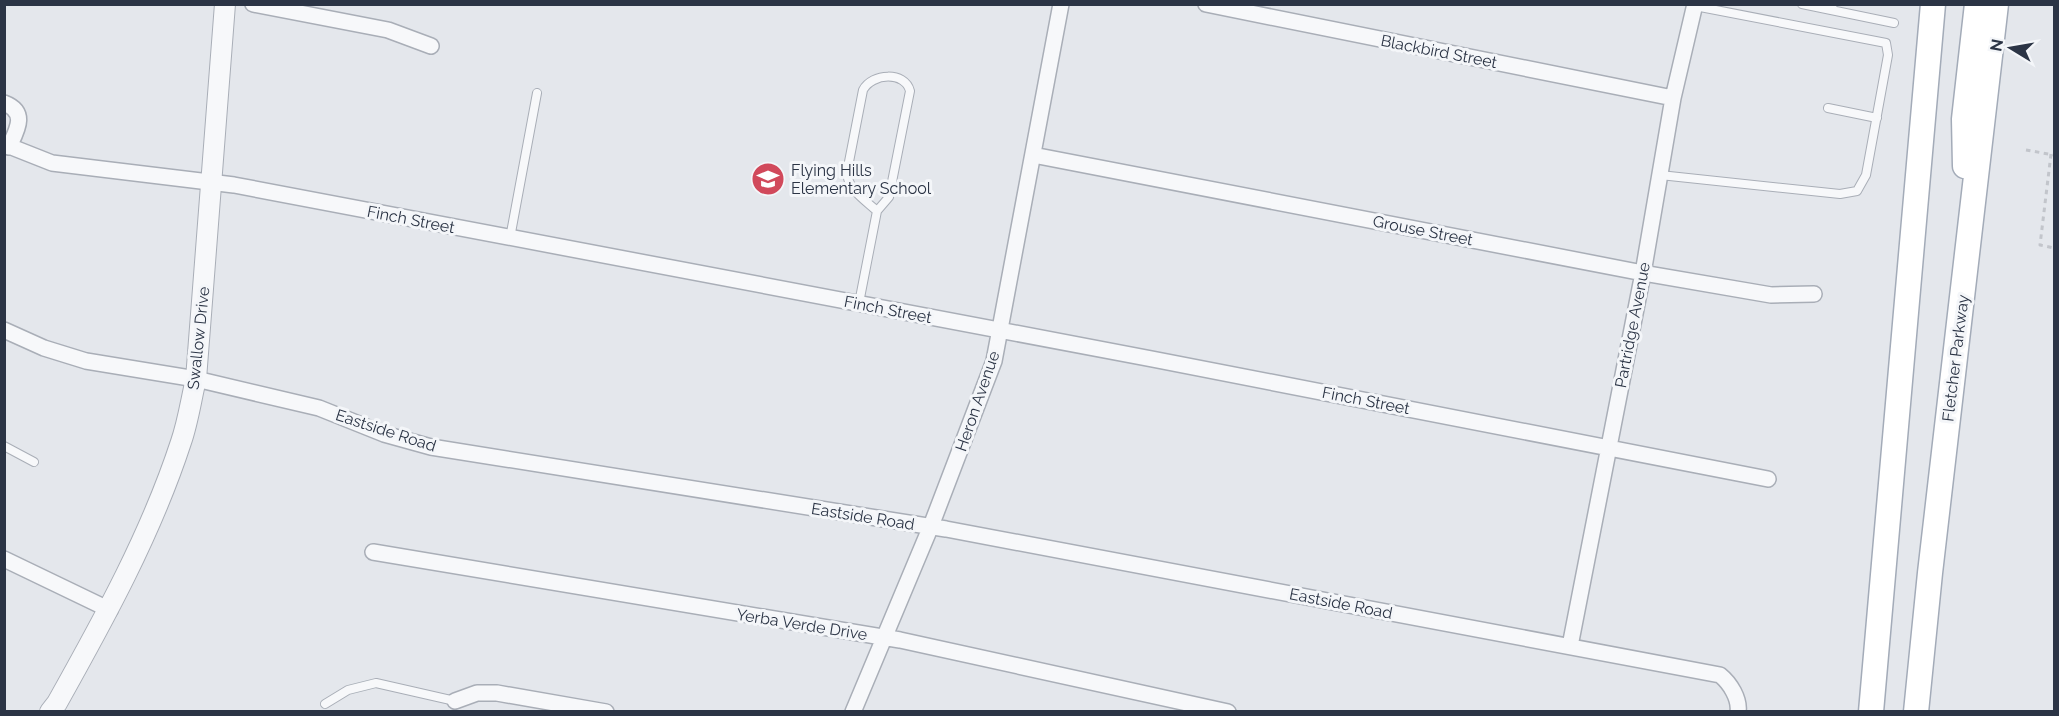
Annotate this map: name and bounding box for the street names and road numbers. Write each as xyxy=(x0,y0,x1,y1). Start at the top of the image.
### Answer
street label: Blackbird Street xyxy=(1379,31,1499,72)
street label: Finch Street xyxy=(366,202,457,237)
street label: Grouse Street xyxy=(1371,211,1475,250)
street label: Partridge Avenue xyxy=(1611,261,1654,390)
street label: Swallow Drive xyxy=(184,285,213,391)
street label: Finch Street xyxy=(843,292,934,327)
street label: Fletcher Parkway xyxy=(1938,293,1973,423)
street label: Heron Avenue xyxy=(951,348,1004,454)
street label: Finch Street xyxy=(1321,383,1412,418)
street label: Eastside Road xyxy=(333,405,439,456)
street label: Eastside Road xyxy=(810,499,916,534)
street label: Eastside Road xyxy=(1288,584,1394,623)
street label: Yerba Verde Drive xyxy=(735,605,869,644)

